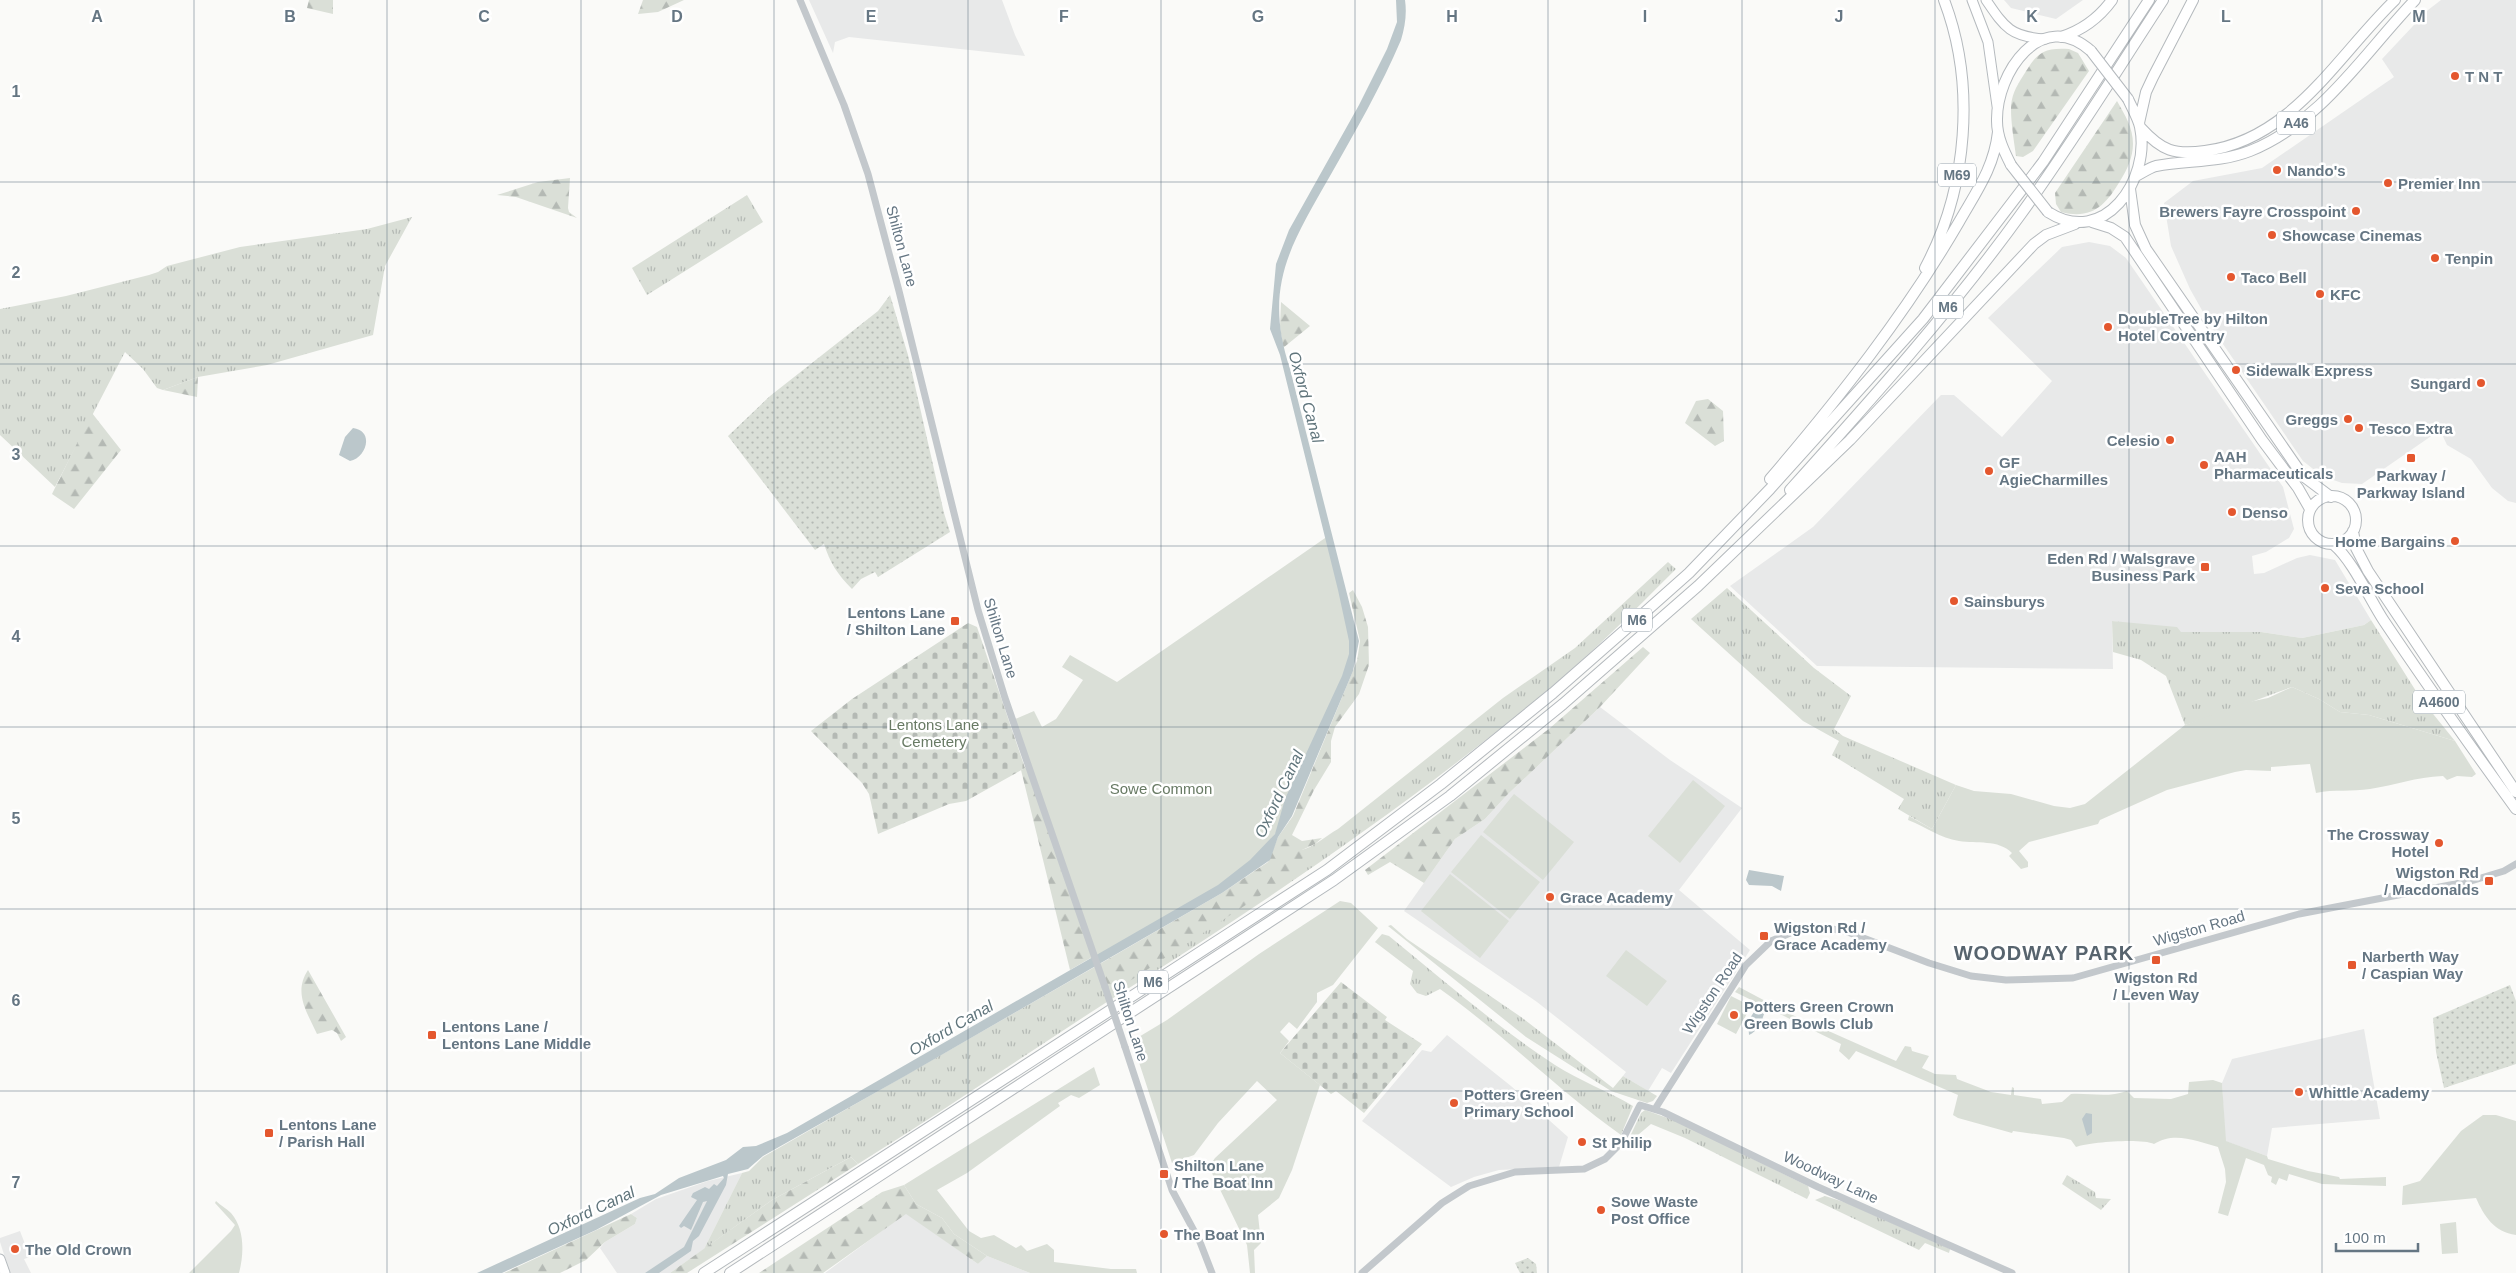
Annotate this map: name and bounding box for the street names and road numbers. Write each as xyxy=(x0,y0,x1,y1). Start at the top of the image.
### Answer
road number: A46 xyxy=(2277,112,2315,134)
road number: M69 xyxy=(1938,164,1976,186)
street label: Shilton Lane xyxy=(883,204,921,288)
road number: M6 xyxy=(1933,296,1963,318)
street label: Shilton Lane xyxy=(981,596,1021,680)
road number: M6 xyxy=(1622,608,1652,632)
road number: A4600 xyxy=(2413,690,2465,714)
street label: Wigston Road xyxy=(2151,907,2247,949)
street label: Wigston Road xyxy=(1679,949,1745,1037)
road number: M6 xyxy=(1138,970,1168,994)
street label: Shilton Lane xyxy=(1110,979,1152,1063)
street label: Woodway Lane xyxy=(1781,1148,1881,1206)

